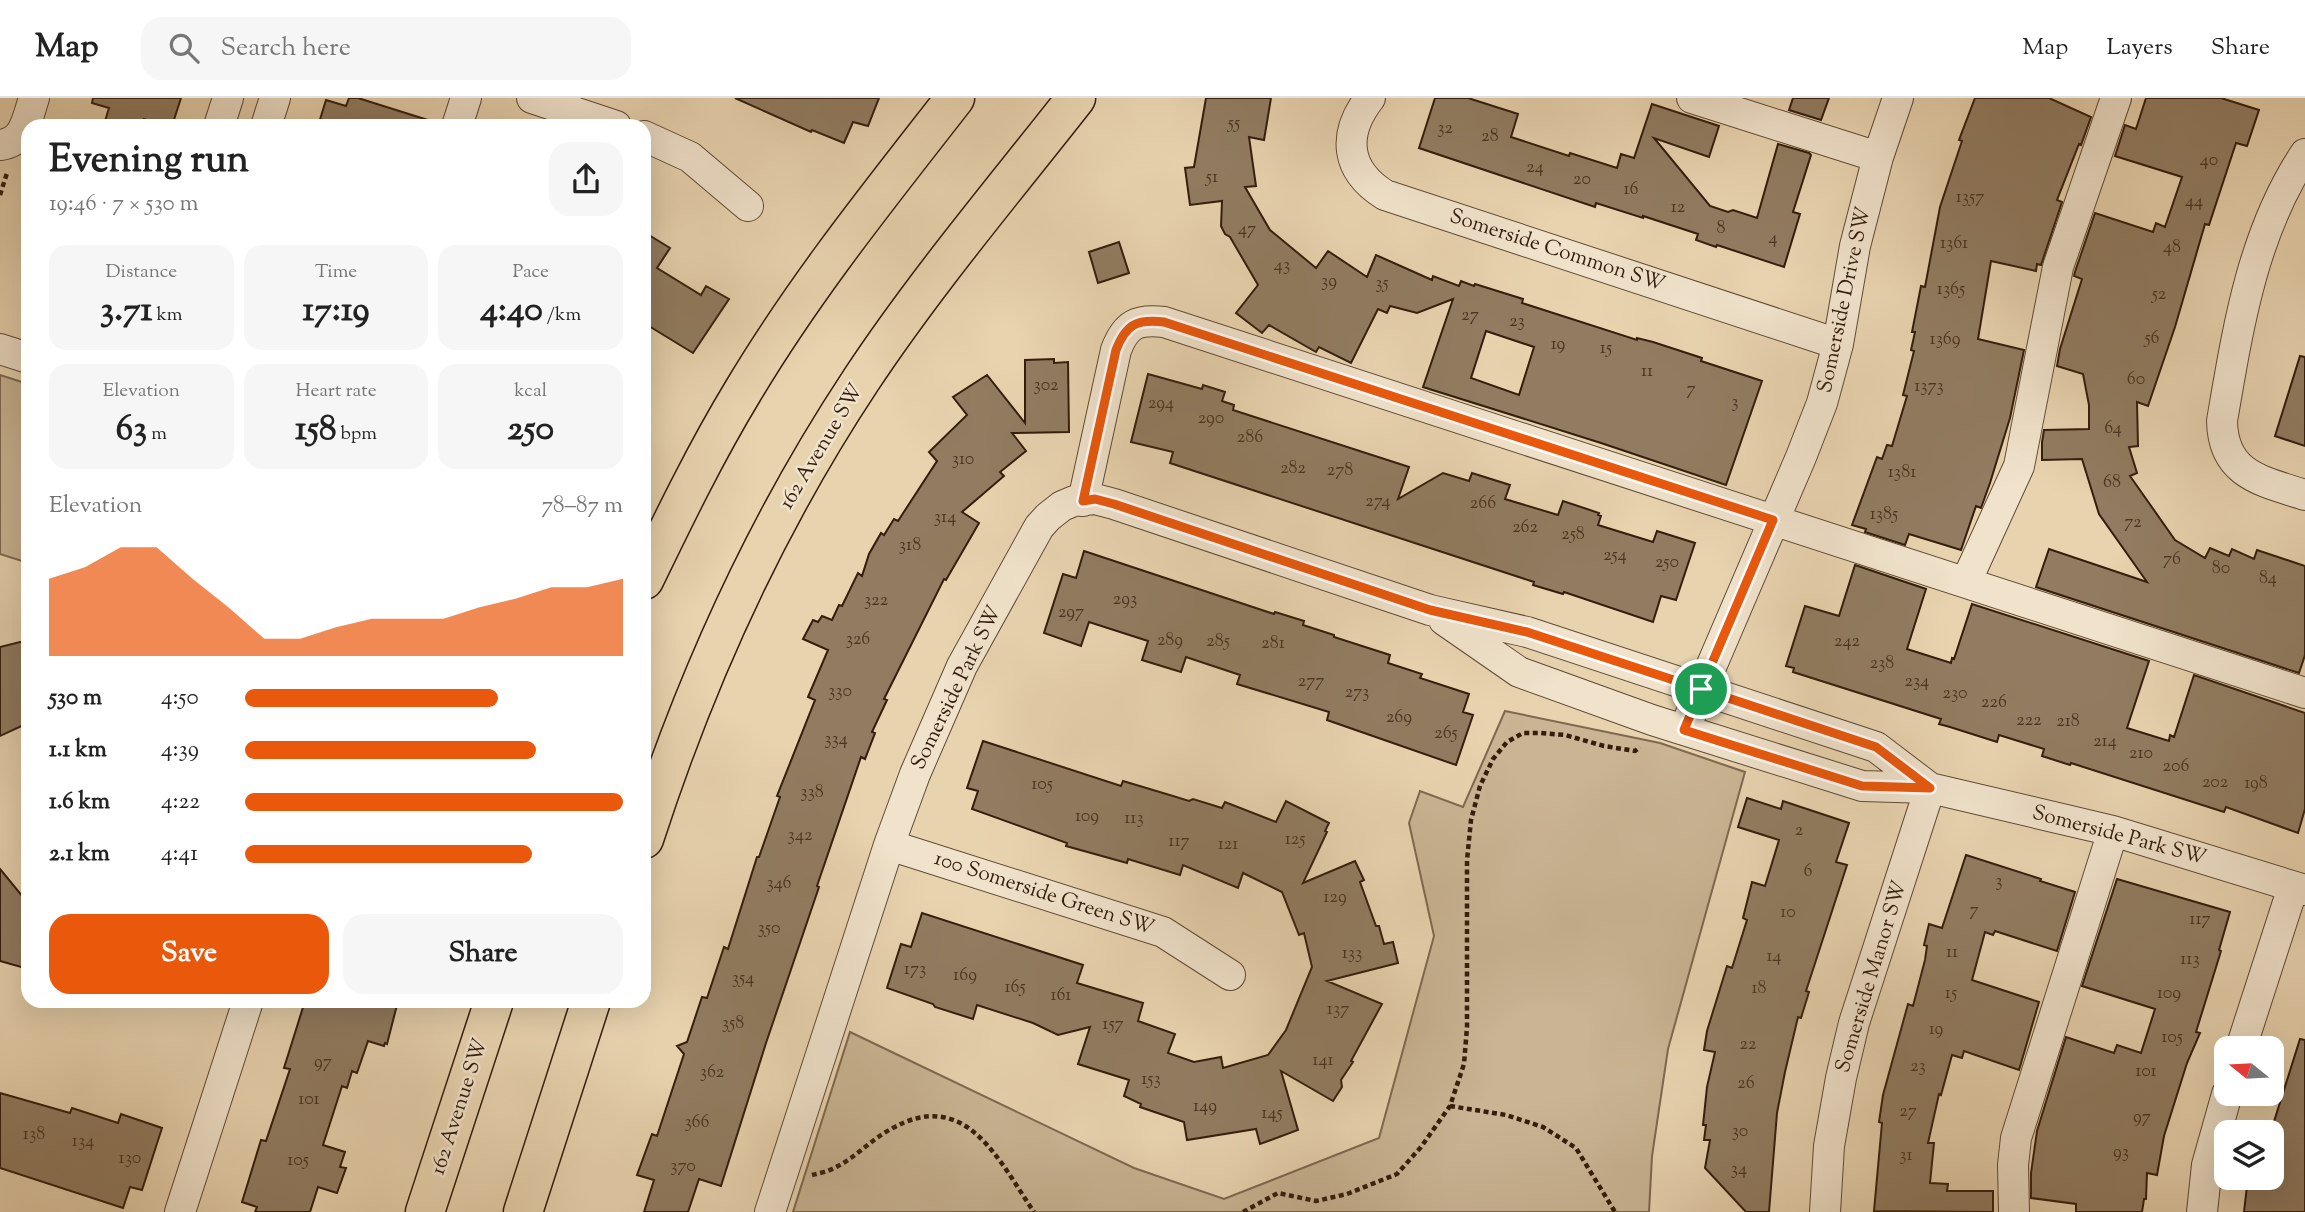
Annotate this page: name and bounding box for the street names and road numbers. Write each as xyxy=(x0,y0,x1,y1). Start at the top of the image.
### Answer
street label: Somerside Common SW xyxy=(1445,202,1669,300)
street label: Somerside Drive SW xyxy=(1811,204,1879,396)
street label: 162 Avenue SW xyxy=(773,378,871,516)
street label: Somerside Park SW xyxy=(904,601,1010,775)
street label: Somerside Park SW xyxy=(2029,798,2209,874)
street label: 100 Somerside Green SW xyxy=(930,844,1158,944)
street label: Somerside Manor SW xyxy=(1829,877,1915,1077)
street label: 162 Avenue SW xyxy=(424,1035,496,1179)

